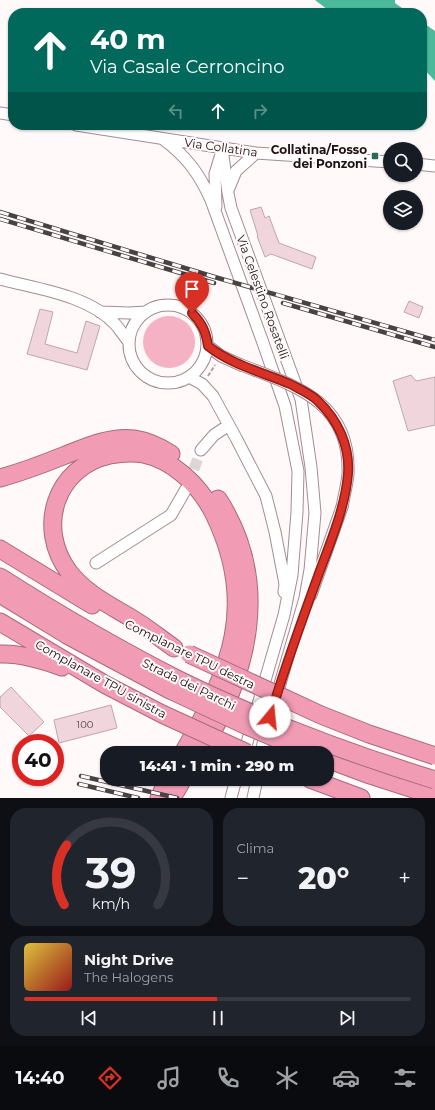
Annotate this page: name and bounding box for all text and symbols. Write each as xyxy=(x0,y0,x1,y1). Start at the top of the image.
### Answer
text: 40 m xyxy=(90,22,166,56)
icon: ahead xyxy=(24,24,76,76)
text: Via Casale Cerroncino xyxy=(90,56,285,78)
icon: left xyxy=(165,100,187,122)
icon: ahead xyxy=(207,100,229,122)
icon: right xyxy=(249,100,271,122)
street label: Via Collatina xyxy=(183,134,259,160)
place label: Collatina/Fosso dei Ponzoni xyxy=(271,142,367,171)
map controls xyxy=(383,142,423,230)
button: search xyxy=(383,142,423,182)
marker: Collatina/Fosso dei Ponzoni xyxy=(370,151,380,161)
button: layers xyxy=(383,190,423,230)
street label: Via Celestino Rosatelli xyxy=(234,233,292,361)
pin xyxy=(175,272,209,313)
icon: arrive xyxy=(181,278,203,300)
street label: Complanare TPU destra xyxy=(123,616,257,692)
street label: Complanare TPU sinistra xyxy=(33,637,169,721)
street label: Strada dei Parchi xyxy=(140,655,238,713)
position arrow xyxy=(249,696,291,738)
house number: 100 xyxy=(77,718,94,731)
speed limit sign: 40 xyxy=(12,734,64,786)
text: 14:41 · 1 min · 290 m xyxy=(140,756,294,775)
text: Clima xyxy=(237,840,274,856)
text: 39 xyxy=(85,848,137,898)
text: 20° xyxy=(298,860,349,897)
text: − xyxy=(237,865,249,892)
text: + xyxy=(398,865,411,892)
text: km/h xyxy=(92,895,130,913)
text: Night Drive xyxy=(84,950,174,969)
text: The Halogens xyxy=(84,969,173,985)
icon: previous xyxy=(78,1007,100,1029)
icon: pause xyxy=(207,1007,229,1029)
icon: next xyxy=(336,1007,358,1029)
icon: directions xyxy=(96,1064,124,1092)
icon: music xyxy=(155,1064,183,1092)
icon: phone xyxy=(214,1064,242,1092)
icon: climate xyxy=(273,1064,301,1092)
icon: car xyxy=(332,1064,360,1092)
icon: filters xyxy=(391,1064,419,1092)
text: 14:40 xyxy=(16,1067,65,1089)

